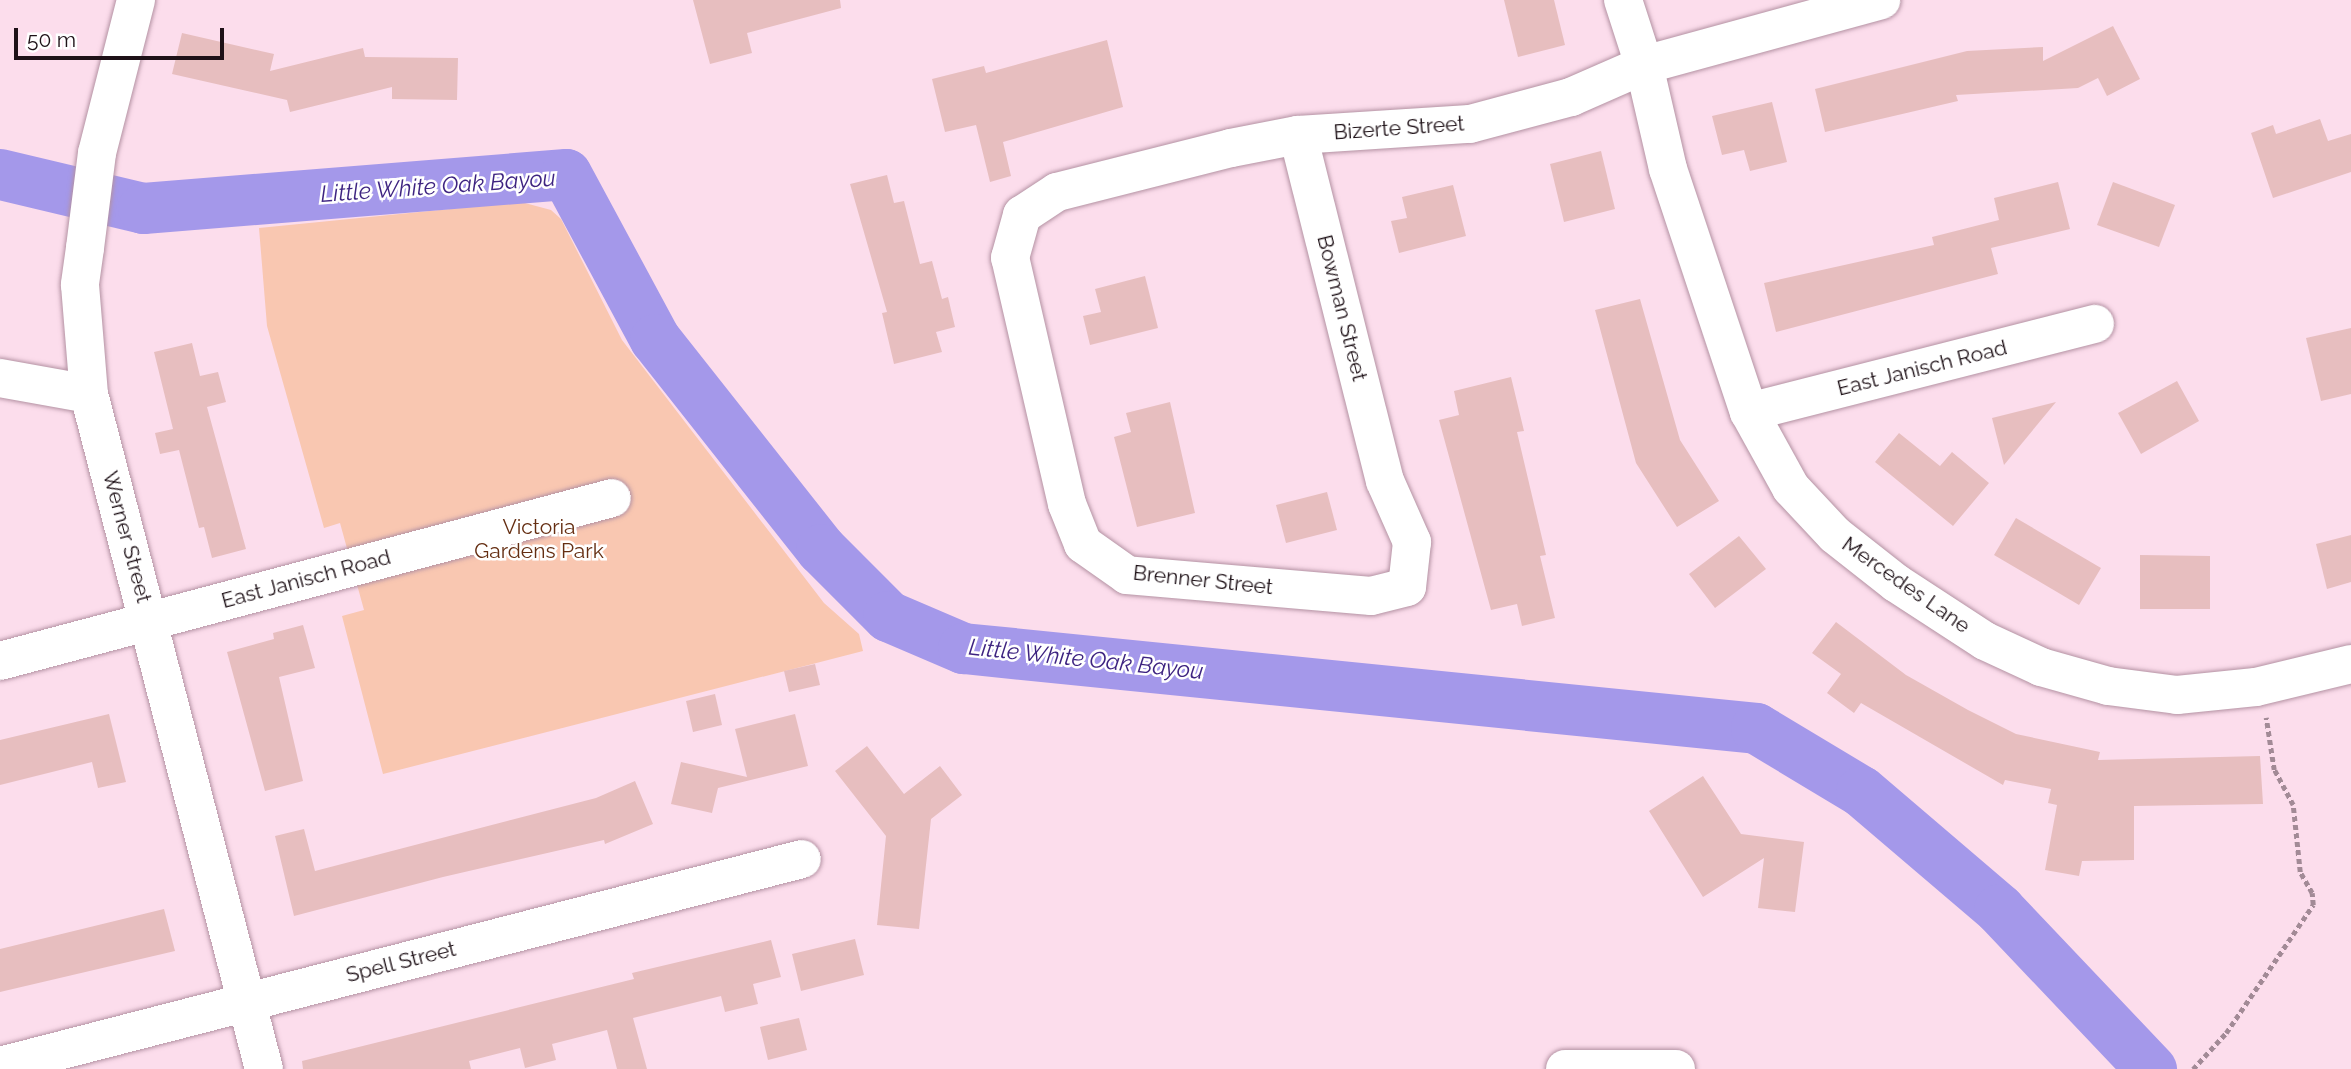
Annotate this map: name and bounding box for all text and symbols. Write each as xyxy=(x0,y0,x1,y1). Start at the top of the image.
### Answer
scale bar xyxy=(18,14,228,58)
text: 50 m xyxy=(27,27,76,52)
street label: Bizerte Street xyxy=(1333,111,1465,145)
water label: Little White Oak Bayou xyxy=(319,164,557,208)
street label: Bowman Street xyxy=(1312,232,1372,384)
street label: East Janisch Road xyxy=(1834,335,2010,401)
street label: Werner Street xyxy=(97,468,157,606)
park label: Victoria Gardens Park xyxy=(474,514,604,564)
street label: Mercedes Lane xyxy=(1837,532,1975,638)
street label: East Janisch Road xyxy=(218,544,394,614)
street label: Brenner Street xyxy=(1132,560,1274,600)
water label: Little White Oak Bayou xyxy=(967,633,1205,685)
street label: Spell Street xyxy=(343,936,459,988)

